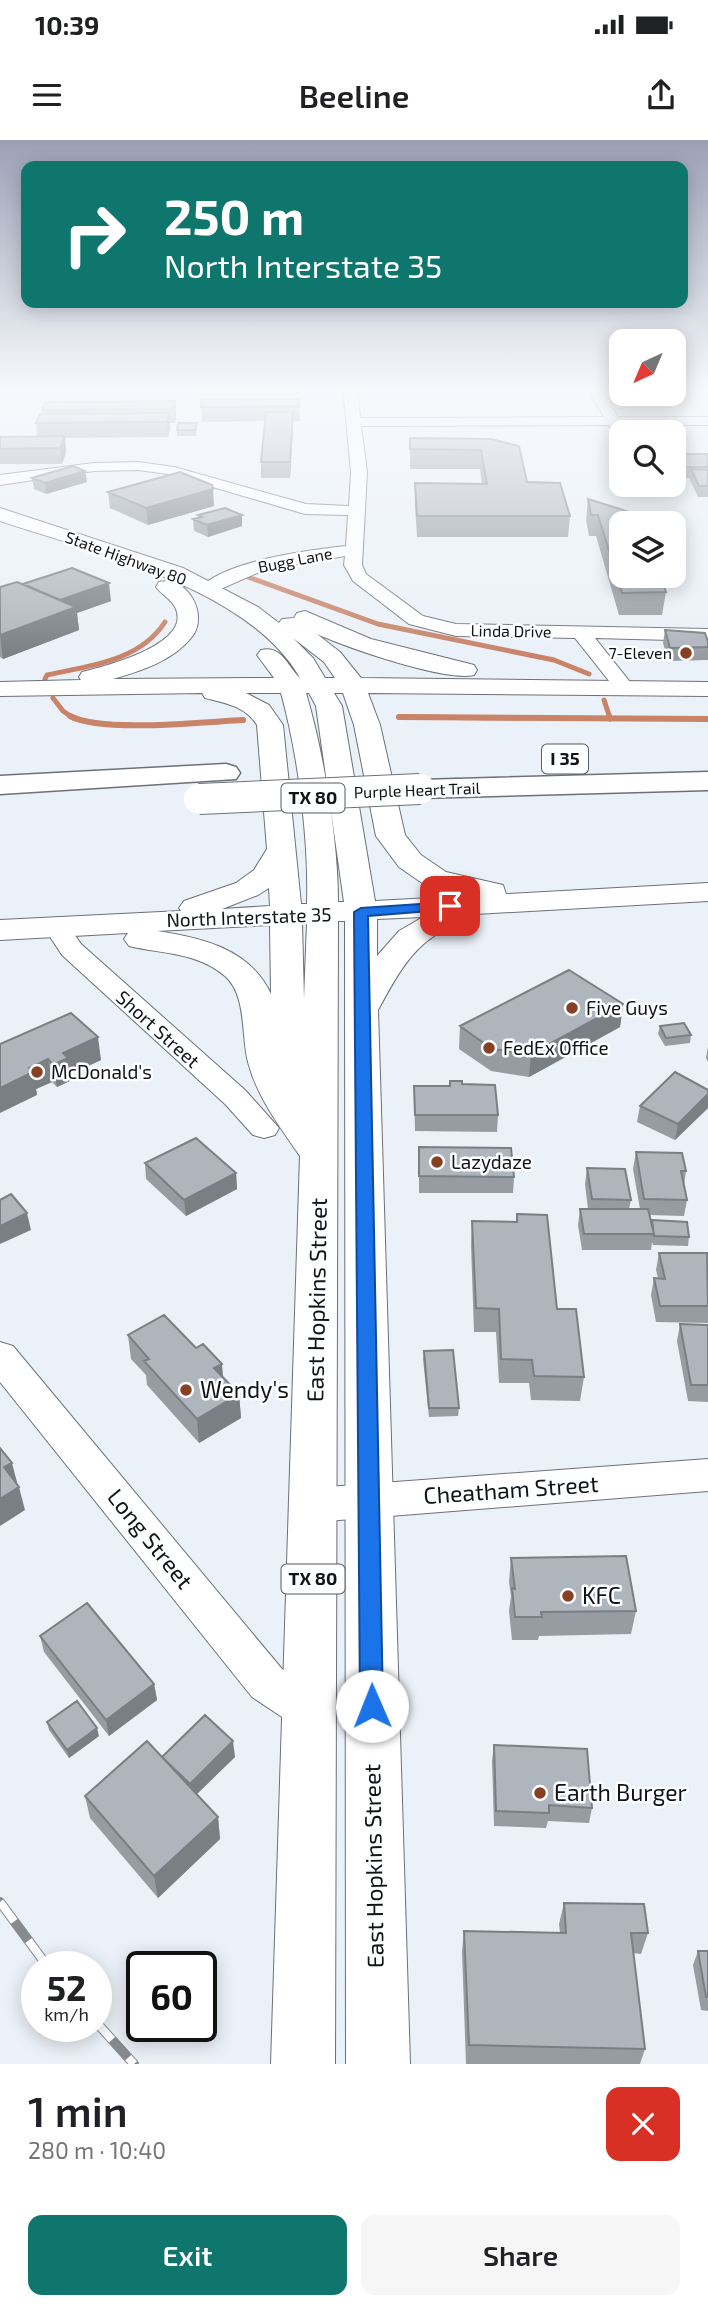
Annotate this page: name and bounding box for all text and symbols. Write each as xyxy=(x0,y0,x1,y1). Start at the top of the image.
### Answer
text: 10:39 xyxy=(35,9,99,40)
icon: menu xyxy=(28,76,66,114)
text: Beeline xyxy=(299,76,409,114)
icon: share xyxy=(642,76,680,114)
text: 250 m xyxy=(164,186,304,245)
icon: right xyxy=(49,189,140,280)
text: North Interstate 35 xyxy=(164,246,442,284)
north arrow xyxy=(609,329,686,406)
map controls xyxy=(609,329,686,588)
button: search xyxy=(609,420,686,497)
button: layers xyxy=(609,511,686,588)
street label: State Highway 80 xyxy=(63,527,189,588)
street label: Bugg Lane xyxy=(256,543,334,576)
street label: Linda Drive xyxy=(470,620,552,641)
place label: 7-Eleven xyxy=(608,643,672,662)
marker: 7-Eleven xyxy=(678,645,694,661)
road number: I 35 xyxy=(542,744,588,774)
street label: Purple Heart Trail xyxy=(353,778,481,801)
road number: TX 80 xyxy=(282,784,344,812)
pin xyxy=(420,876,480,936)
icon: arrive xyxy=(431,887,469,925)
street label: North Interstate 35 xyxy=(166,902,332,931)
street label: Short Street xyxy=(112,985,205,1072)
place label: Five Guys xyxy=(586,996,668,1019)
marker: Five Guys xyxy=(564,1000,580,1016)
place label: FedEx Office xyxy=(503,1036,609,1059)
marker: FedEx Office xyxy=(481,1040,497,1056)
place label: McDonald's xyxy=(51,1060,152,1083)
marker: McDonald's xyxy=(29,1064,45,1080)
place label: Lazydaze xyxy=(451,1150,532,1173)
marker: Lazydaze xyxy=(429,1154,445,1170)
street label: East Hopkins Street xyxy=(300,1197,332,1402)
place label: Wendy's xyxy=(200,1375,289,1403)
marker: Wendy's xyxy=(178,1382,194,1398)
street label: Cheatham Street xyxy=(422,1469,600,1509)
street label: Long Street xyxy=(102,1483,200,1594)
road number: TX 80 xyxy=(282,1564,344,1594)
place label: KFC xyxy=(582,1581,621,1609)
marker: KFC xyxy=(560,1588,576,1604)
position arrow xyxy=(335,1669,409,1743)
street label: East Hopkins Street xyxy=(357,1763,389,1968)
place label: Earth Burger xyxy=(554,1778,687,1806)
marker: Earth Burger xyxy=(532,1785,548,1801)
speed limit sign: 60 xyxy=(126,1951,217,2042)
text: 52 xyxy=(47,1966,86,2008)
text: km/h xyxy=(44,2003,89,2025)
text: 1 min xyxy=(28,2085,128,2135)
button: close xyxy=(606,2087,680,2161)
text: 280 m · 10:40 xyxy=(28,2136,166,2164)
button: Exit xyxy=(28,2215,347,2295)
button: Share xyxy=(361,2215,680,2295)

